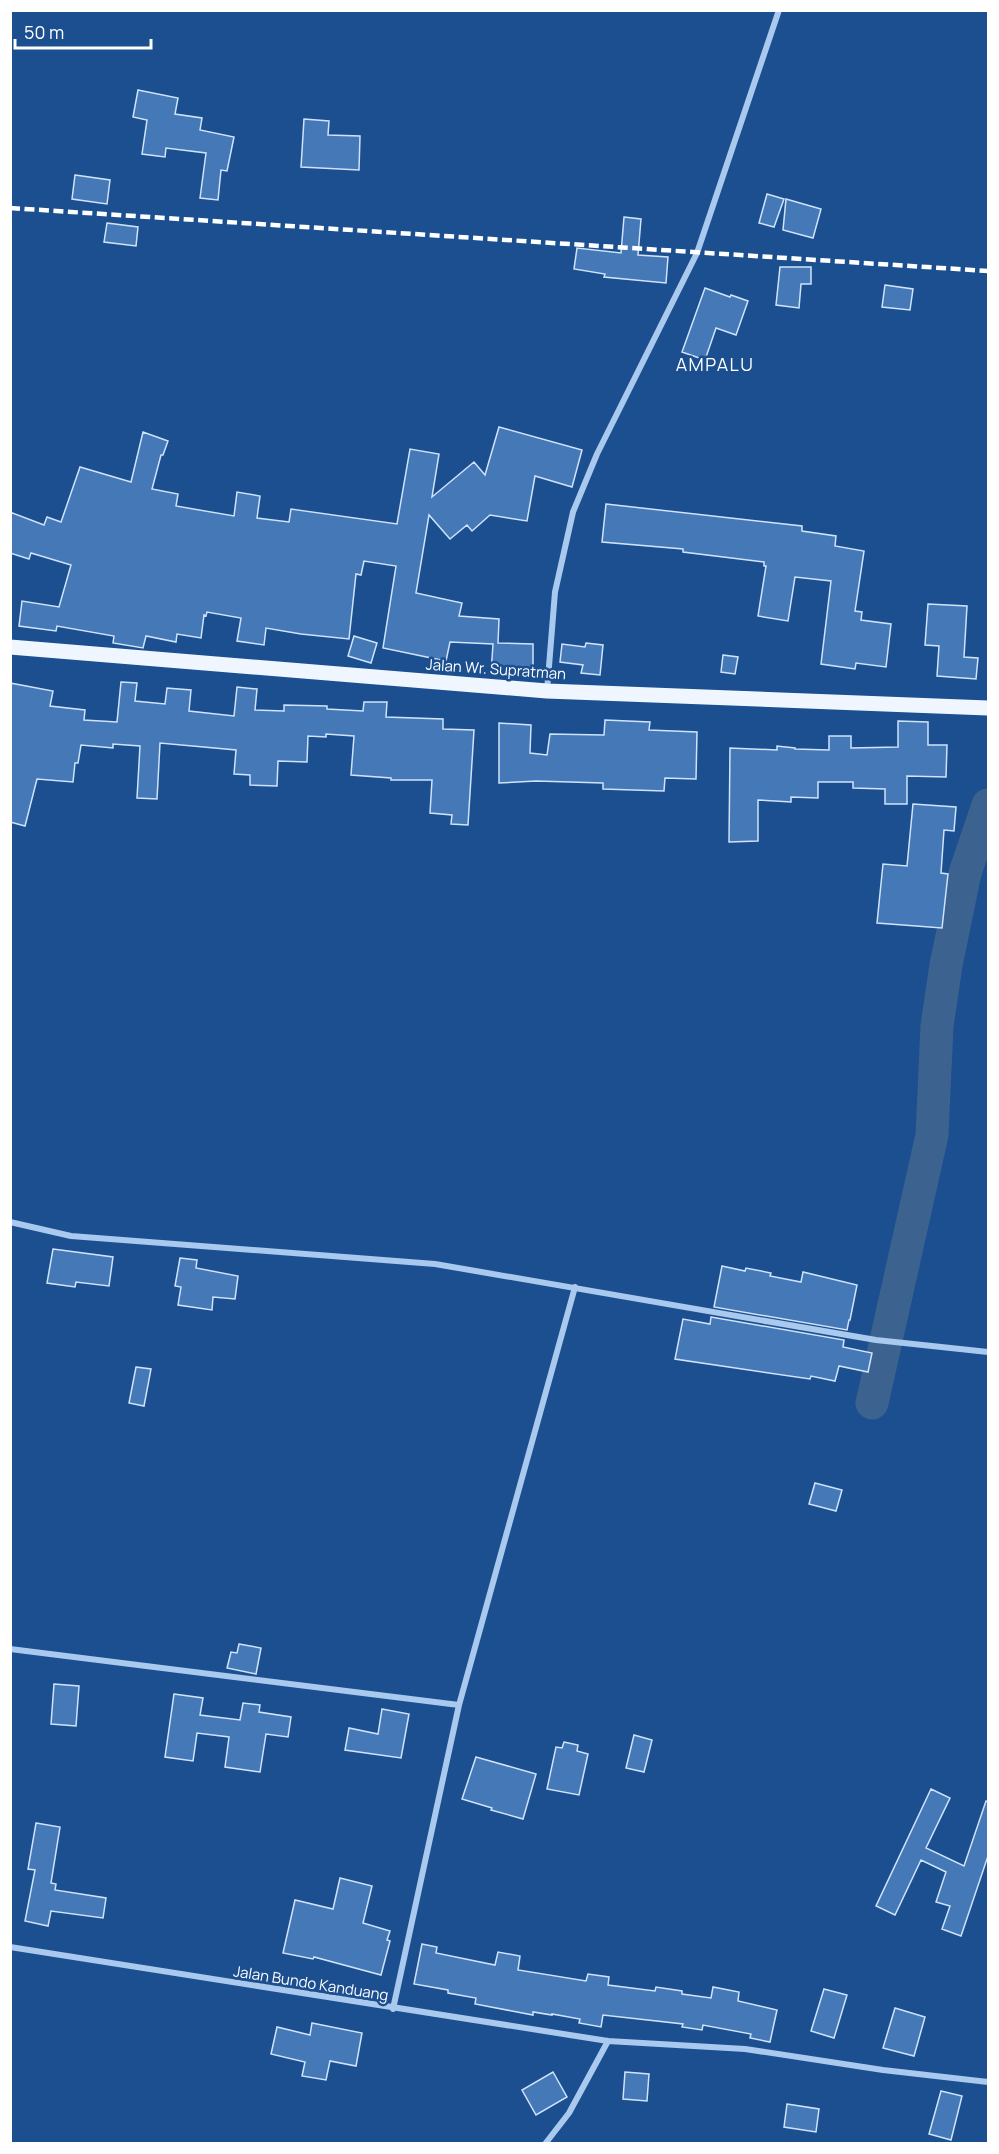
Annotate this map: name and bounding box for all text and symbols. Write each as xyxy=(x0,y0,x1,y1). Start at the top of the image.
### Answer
scale bar xyxy=(15,12,152,50)
text: 50 m xyxy=(24,20,64,44)
district label: AMPALU xyxy=(676,352,754,376)
street label: Jalan Wr. Supratman xyxy=(425,654,567,684)
street label: Jalan Bundo Kanduang xyxy=(232,1960,390,2006)

